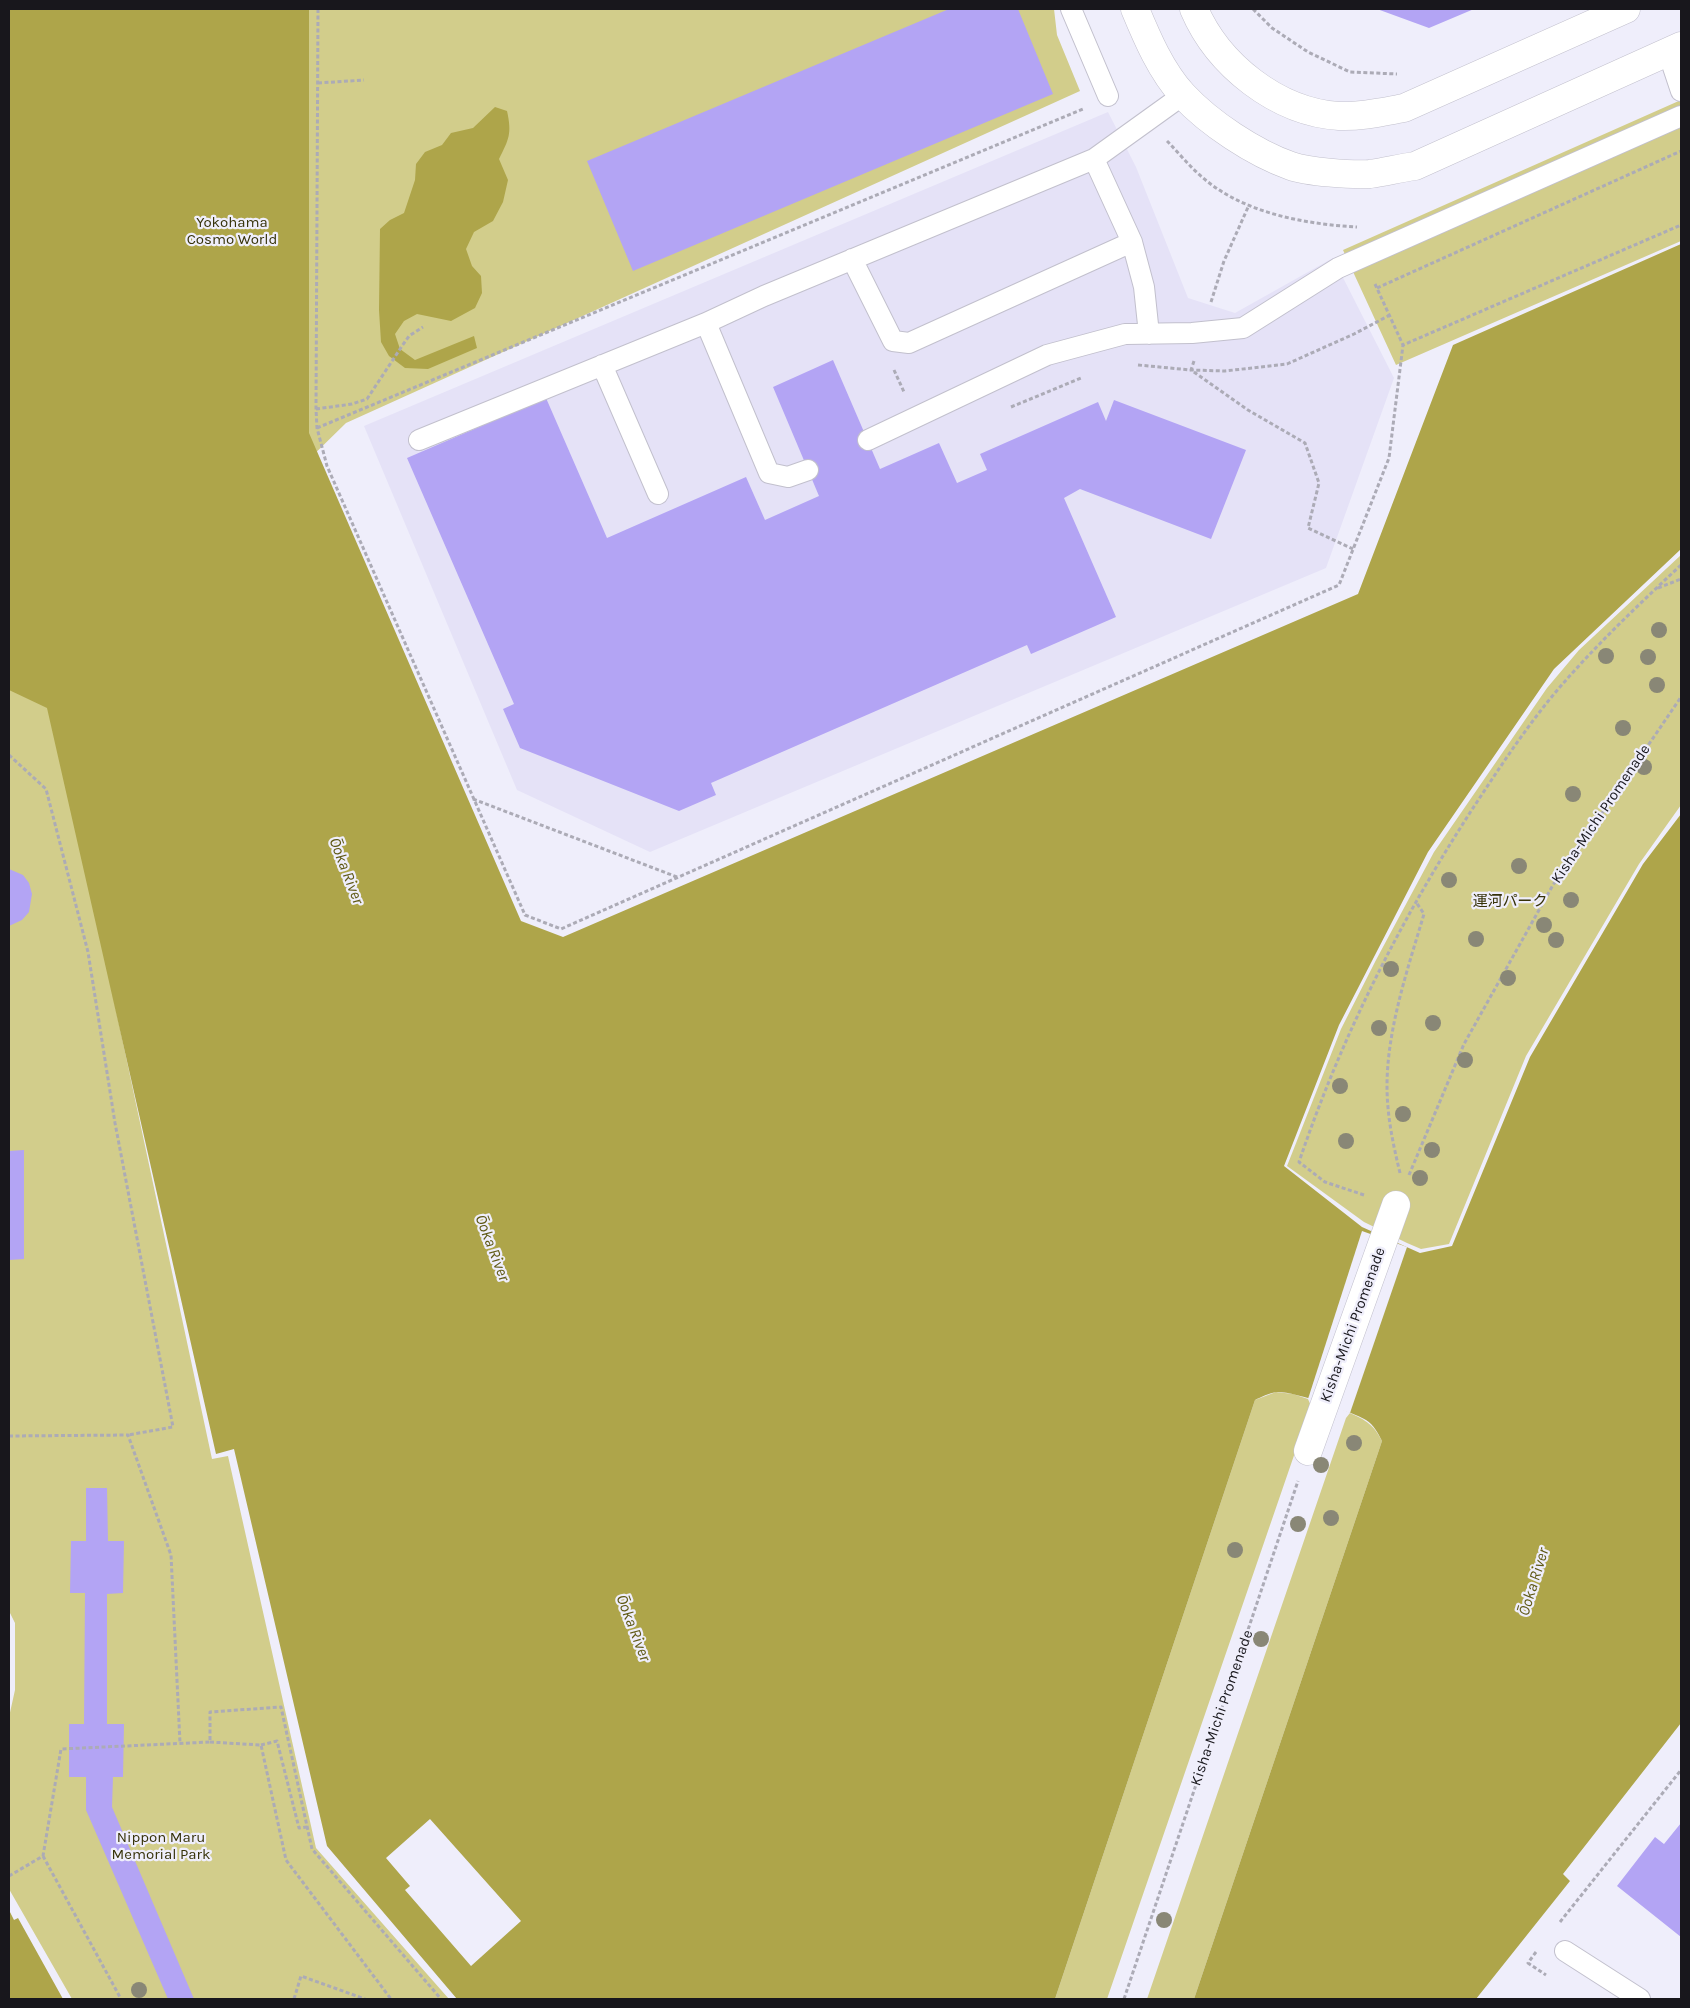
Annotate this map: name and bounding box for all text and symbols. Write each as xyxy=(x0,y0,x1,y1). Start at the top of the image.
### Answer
park label: Yokohama Cosmo World xyxy=(187,214,277,249)
street label: Kisha-Michi Promenade xyxy=(1548,741,1654,887)
water label: Ōoka River xyxy=(324,835,368,907)
park label: 運河パーク xyxy=(1473,893,1547,911)
water label: Ōoka River xyxy=(470,1212,514,1284)
street label: Kisha-Michi Promenade xyxy=(1317,1245,1389,1405)
water label: Ōoka River xyxy=(1515,1546,1553,1618)
water label: Ōoka River xyxy=(611,1592,655,1664)
street label: Kisha-Michi Promenade xyxy=(1187,1628,1257,1788)
park label: Nippon Maru Memorial Park xyxy=(112,1829,210,1864)

